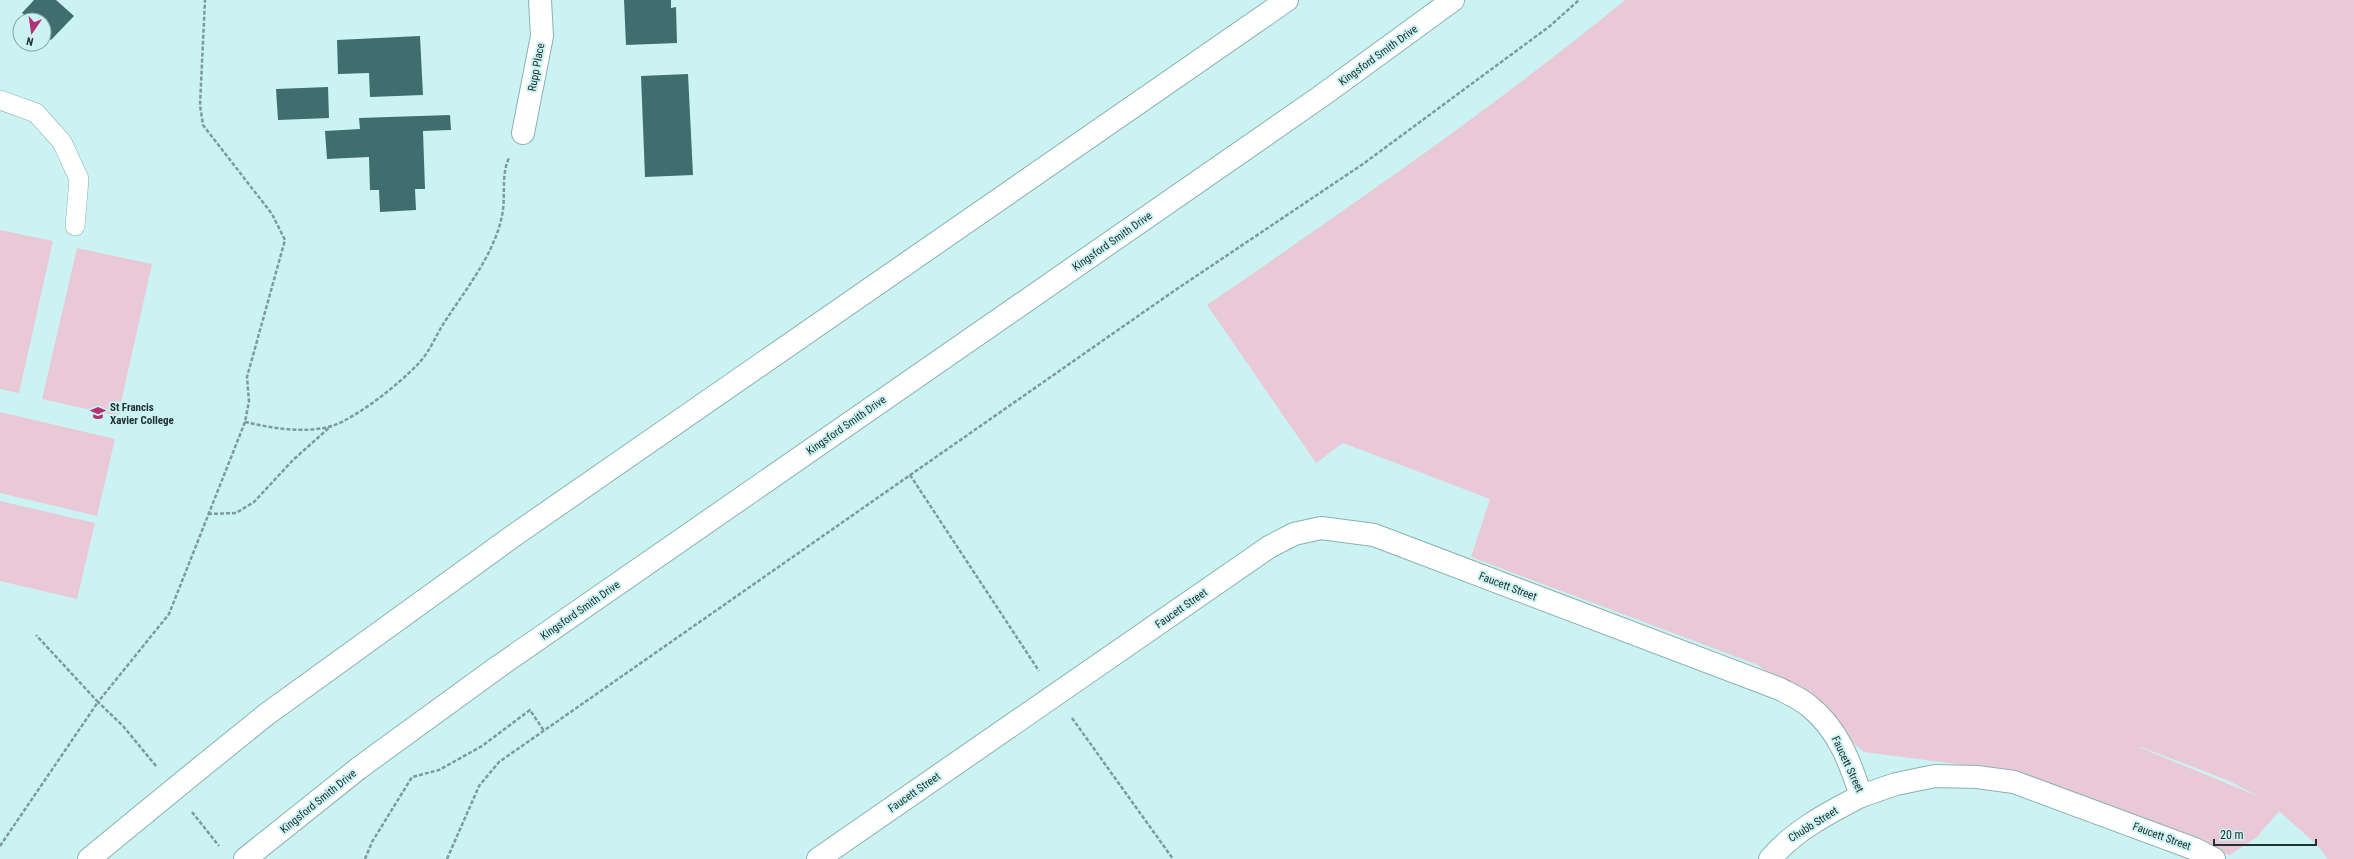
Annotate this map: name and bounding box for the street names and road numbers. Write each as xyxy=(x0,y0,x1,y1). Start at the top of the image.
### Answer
street label: Kingsford Smith Drive xyxy=(1336,22,1420,88)
street label: Rupp Place xyxy=(525,42,548,92)
street label: Kingsford Smith Drive xyxy=(1070,209,1155,274)
street label: Kingsford Smith Drive xyxy=(804,393,889,458)
street label: Faucett Street xyxy=(1477,570,1539,603)
street label: Kingsford Smith Drive xyxy=(538,578,623,643)
street label: Faucett Street xyxy=(1153,586,1210,631)
street label: Faucett Street xyxy=(1829,734,1866,794)
street label: Kingsford Smith Drive xyxy=(278,767,359,836)
street label: Faucett Street xyxy=(886,770,943,815)
street label: Chubb Street xyxy=(1786,804,1840,845)
street label: Faucett Street xyxy=(2131,820,2193,853)

